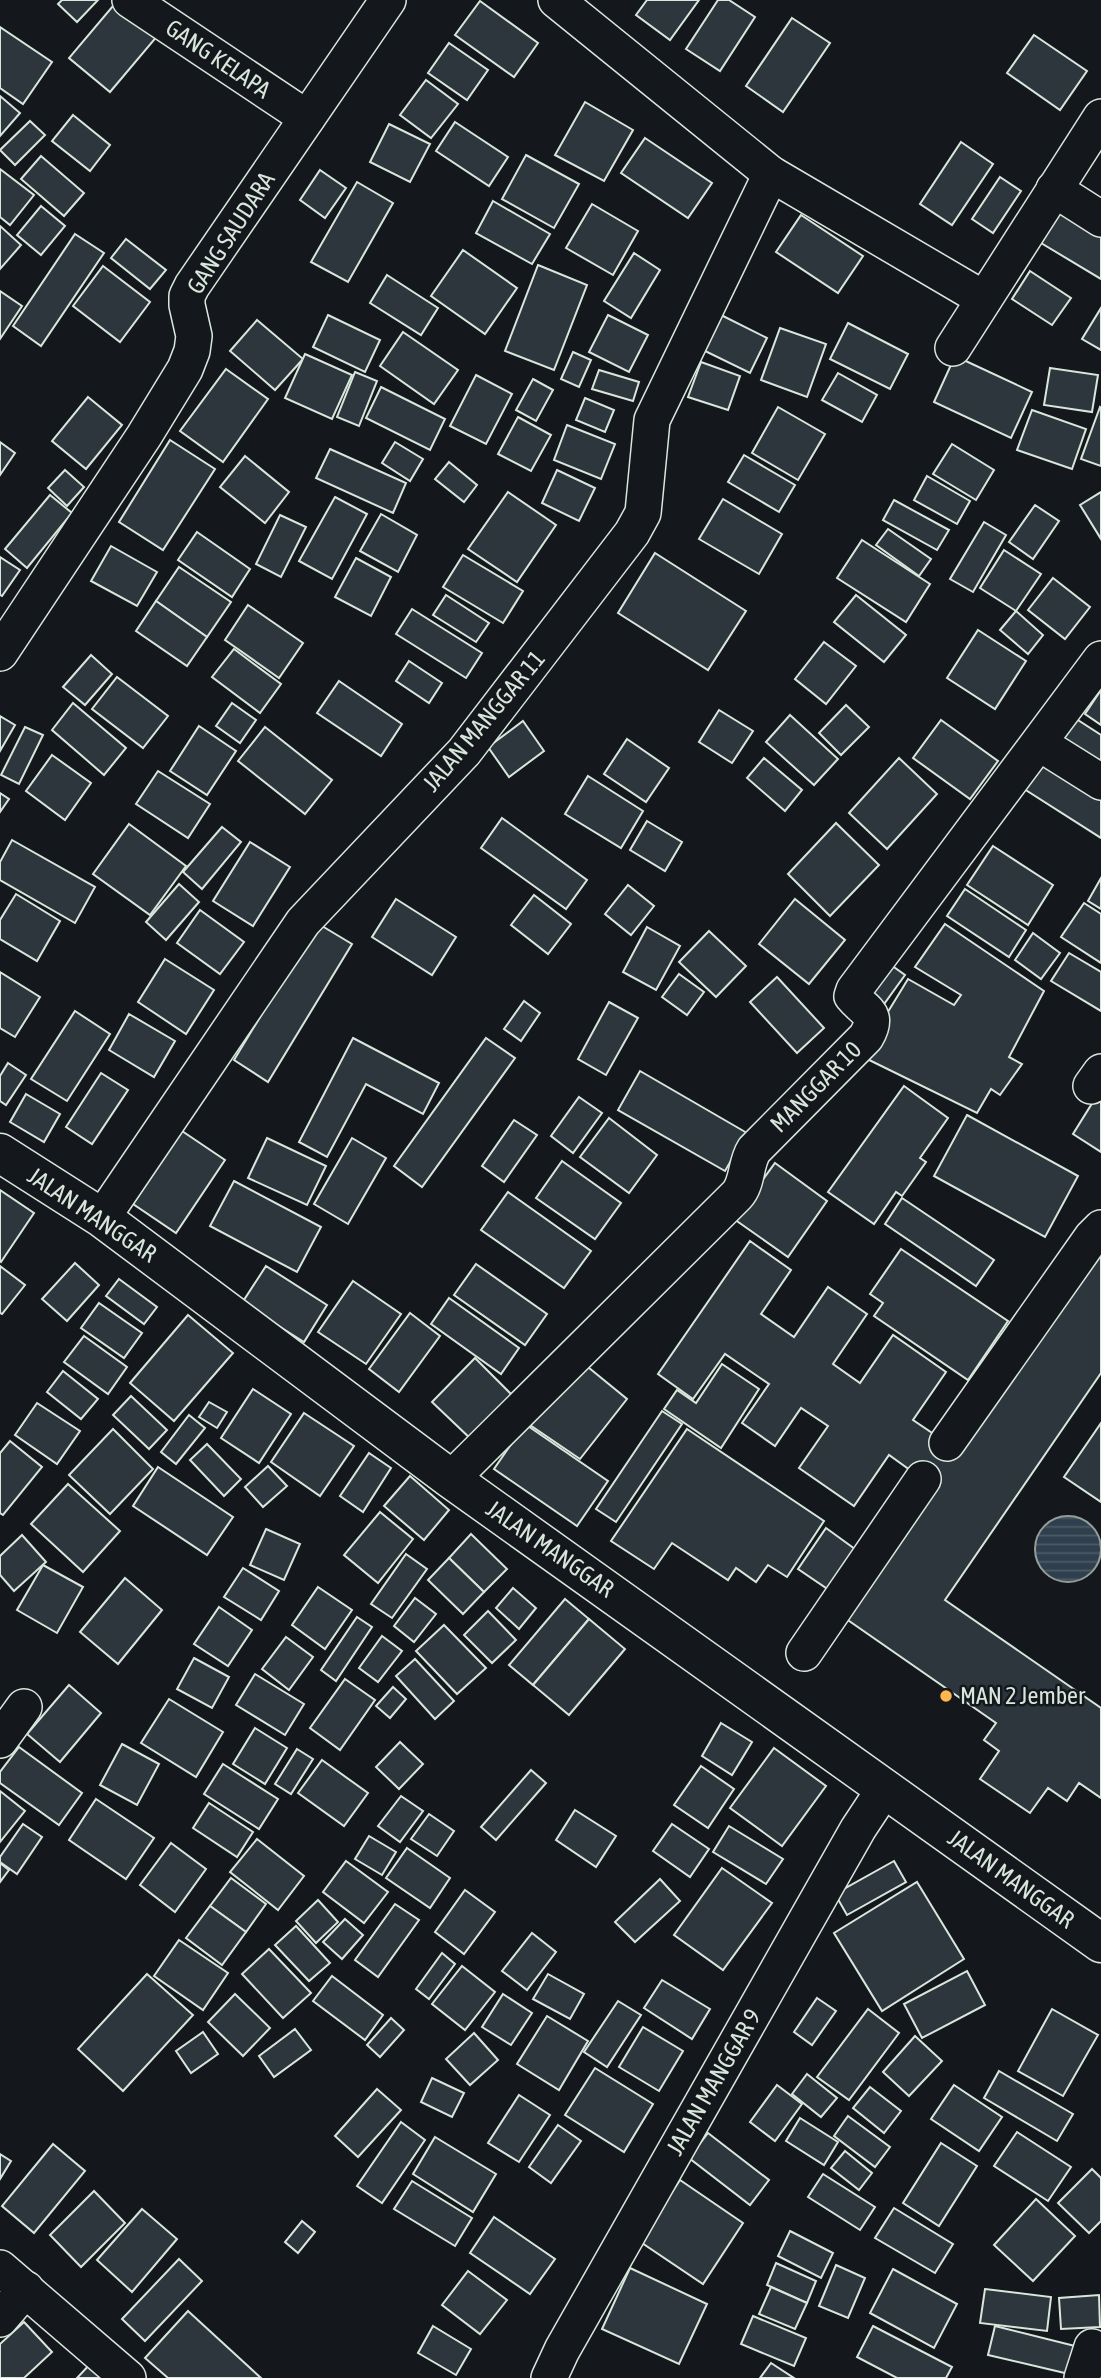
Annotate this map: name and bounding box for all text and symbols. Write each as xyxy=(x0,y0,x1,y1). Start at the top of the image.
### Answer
street label: GANG KELAPA xyxy=(161,14,276,104)
street label: GANG SAUDARA xyxy=(181,167,280,299)
street label: JALAN MANGGAR 11 xyxy=(417,645,550,796)
street label: MANGGAR 10 xyxy=(765,1036,867,1138)
street label: JALAN MANGGAR xyxy=(23,1162,162,1267)
street label: JALAN MANGGAR xyxy=(481,1495,619,1602)
place label: MAN 2 Jember xyxy=(960,1682,1086,1709)
marker: MAN 2 Jember xyxy=(938,1688,954,1704)
street label: JALAN MANGGAR xyxy=(943,1824,1080,1933)
street label: JALAN MANGGAR 9 xyxy=(661,2004,766,2159)

